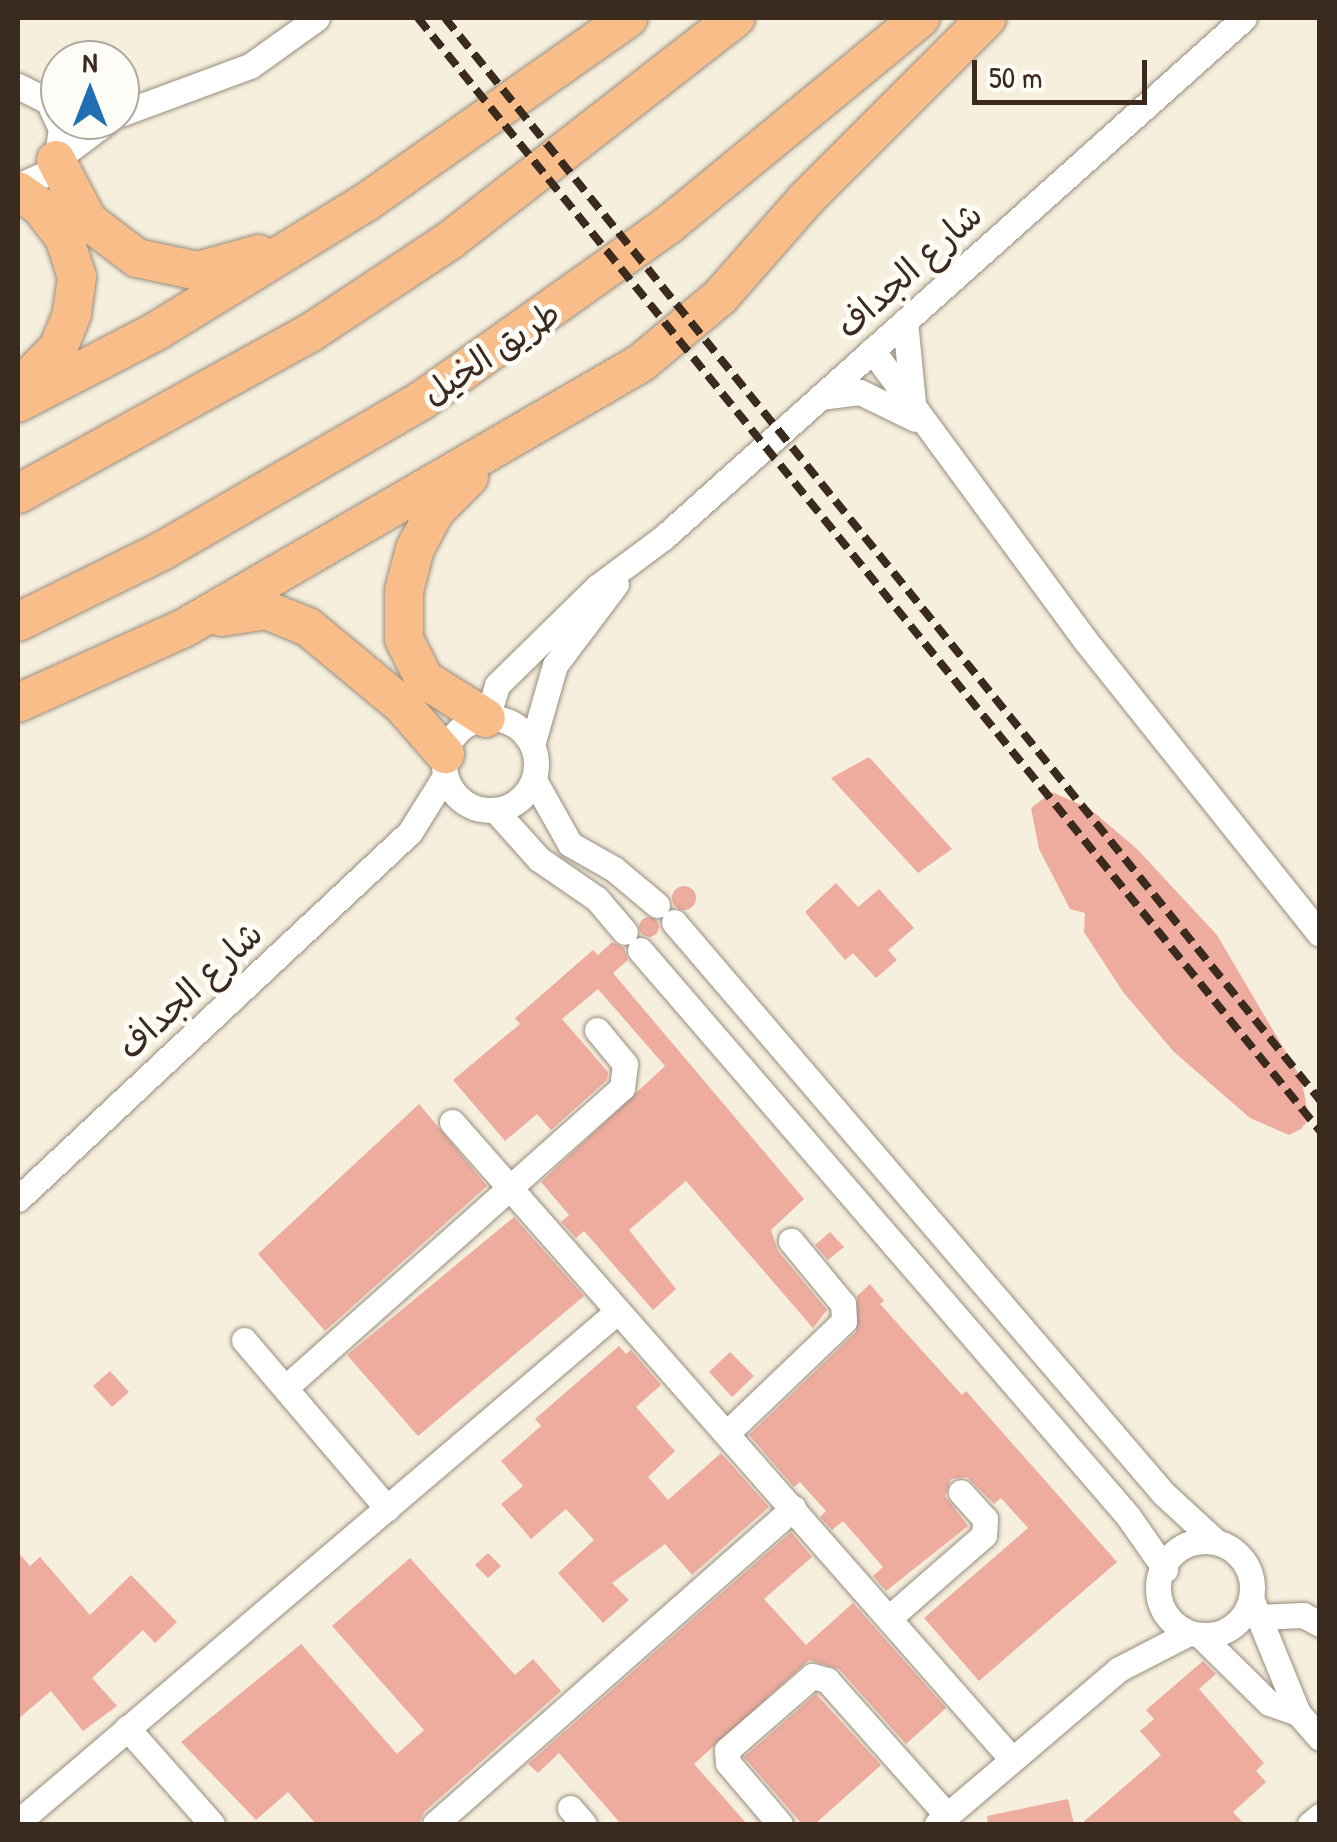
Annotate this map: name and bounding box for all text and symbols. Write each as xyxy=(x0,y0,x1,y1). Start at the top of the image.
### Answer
north arrow xyxy=(40,40,140,140)
scale bar xyxy=(977,40,1152,102)
text: N xyxy=(83,43,97,81)
text: 50 m xyxy=(989,57,1042,97)
street label: شارع الجداف xyxy=(827,193,991,347)
street label: طريق الخيل xyxy=(414,291,568,415)
street label: شارع الجداف xyxy=(109,912,271,1068)

